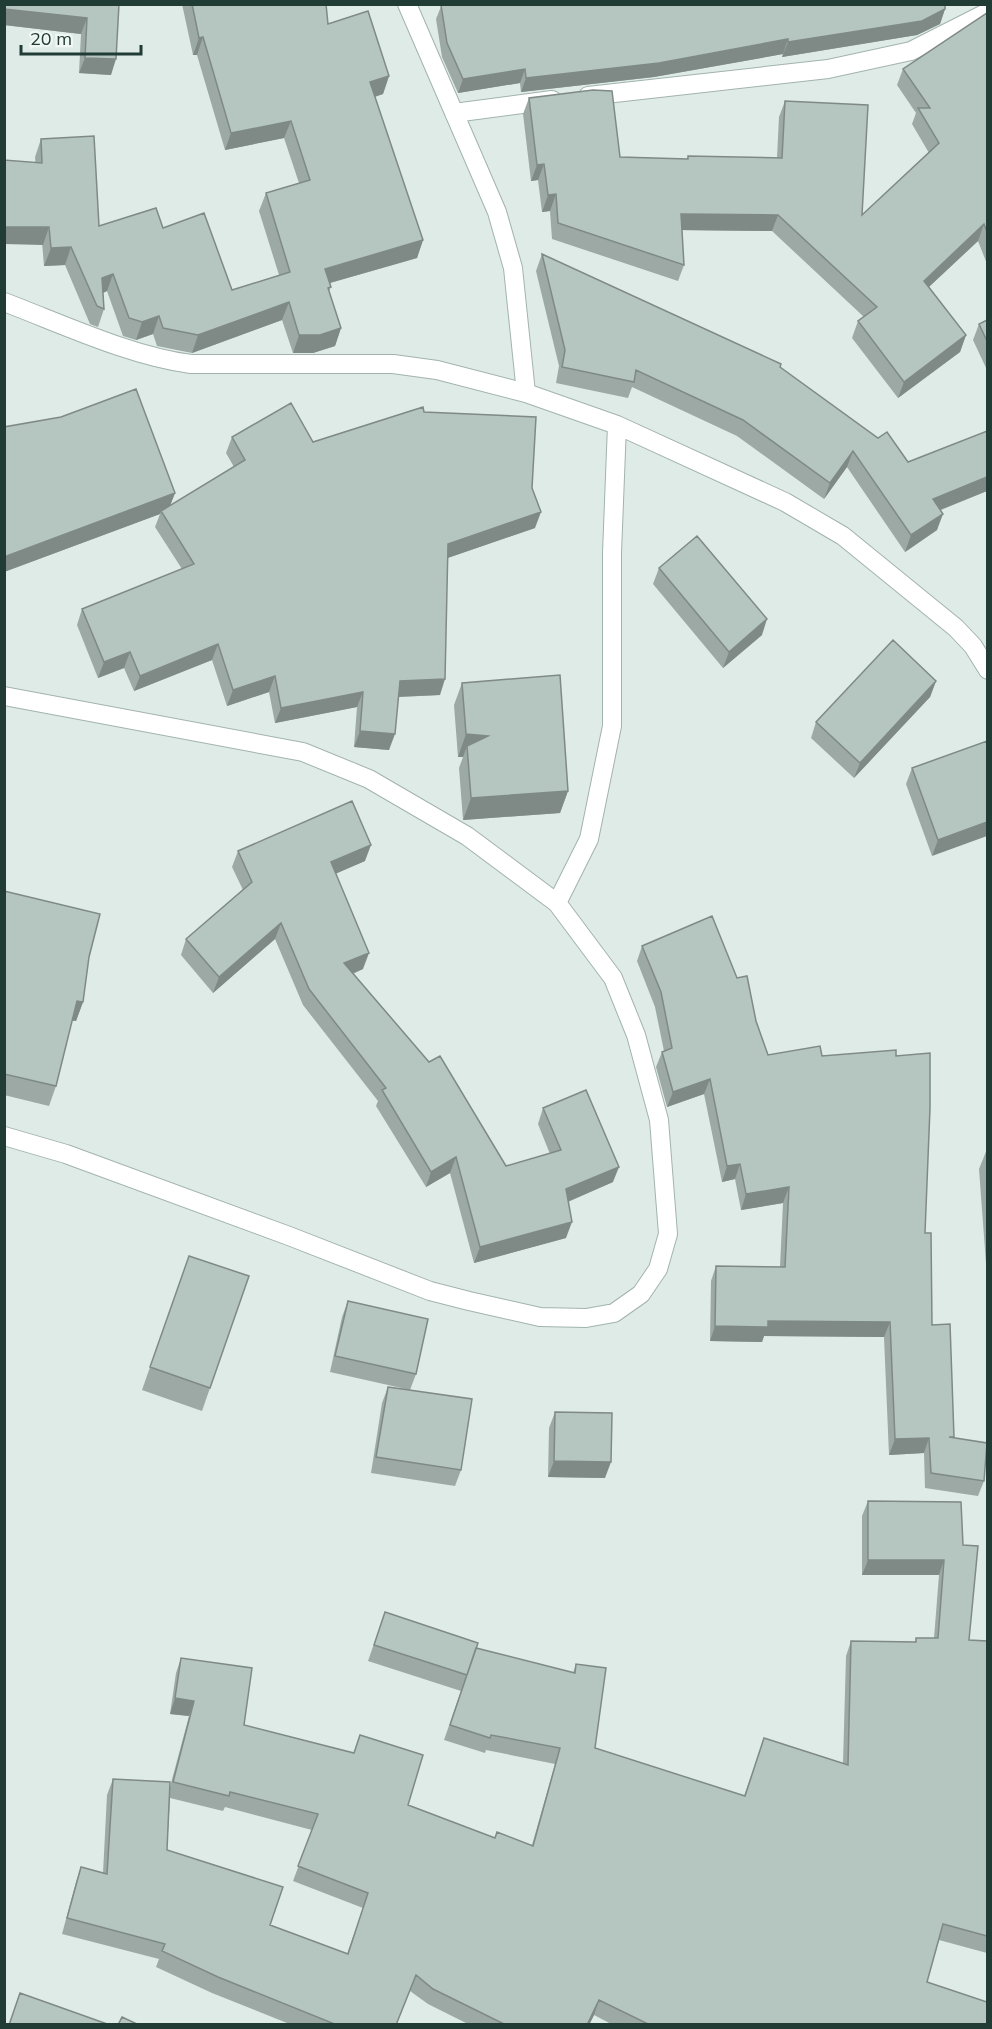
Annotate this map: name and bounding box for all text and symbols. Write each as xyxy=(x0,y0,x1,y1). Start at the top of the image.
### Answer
scale bar xyxy=(21,18,141,56)
text: 20 m xyxy=(30,27,72,50)

